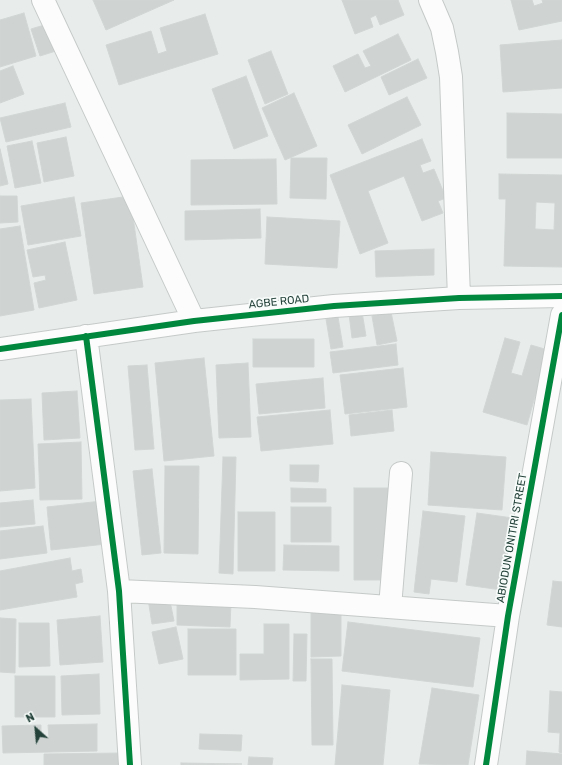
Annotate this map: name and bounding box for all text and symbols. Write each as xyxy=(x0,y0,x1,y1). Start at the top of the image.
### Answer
street label: AGBE ROAD xyxy=(248,292,310,312)
street label: ABIODUN ONITIRI STREET xyxy=(494,472,530,604)
north arrow xyxy=(16,709,56,749)
text: N xyxy=(24,710,37,725)

